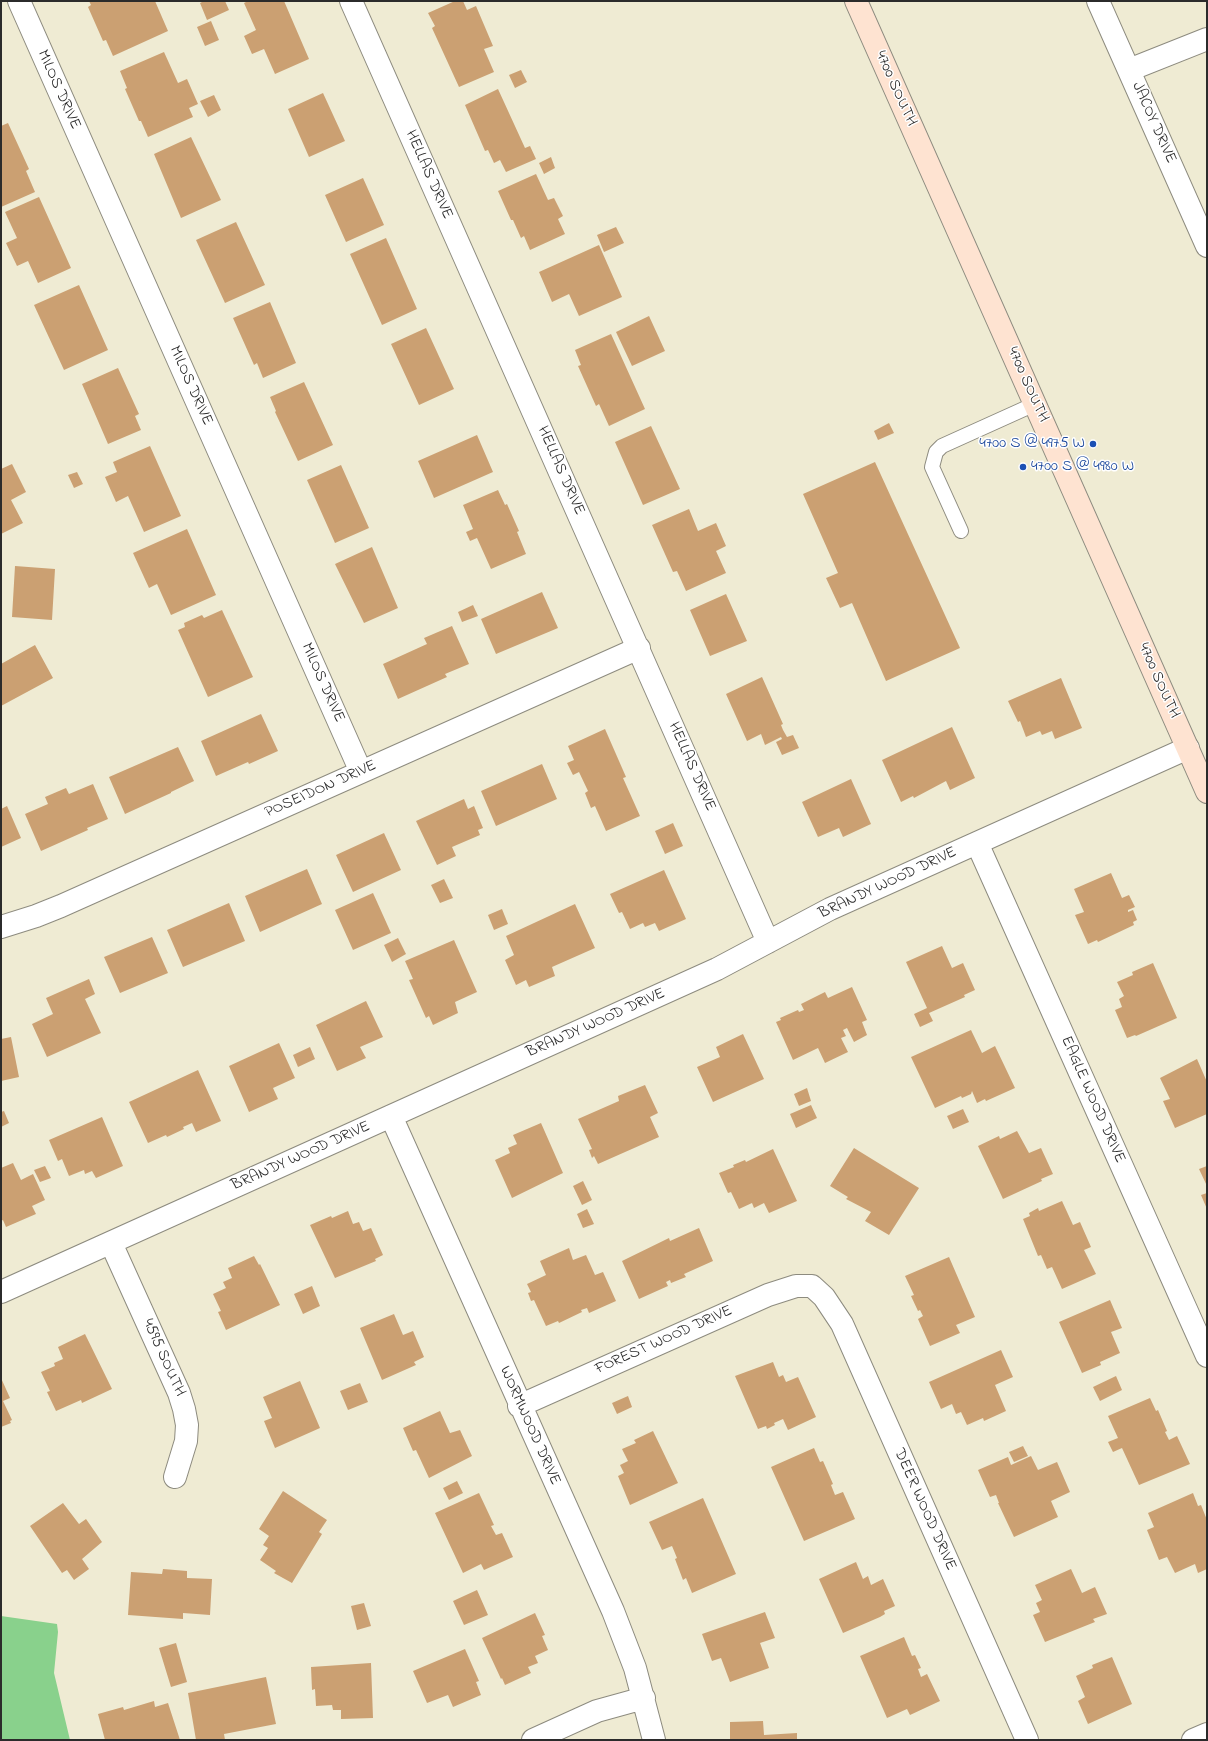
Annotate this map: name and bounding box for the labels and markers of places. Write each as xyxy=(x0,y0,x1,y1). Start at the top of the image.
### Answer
place label: 4700 S @ 4975 W xyxy=(979,434,1085,454)
marker: 4700 S @ 4975 W xyxy=(1088,439,1098,449)
place label: 4700 S @ 4980 W xyxy=(1031,457,1134,477)
marker: 4700 S @ 4980 W xyxy=(1018,462,1028,472)

